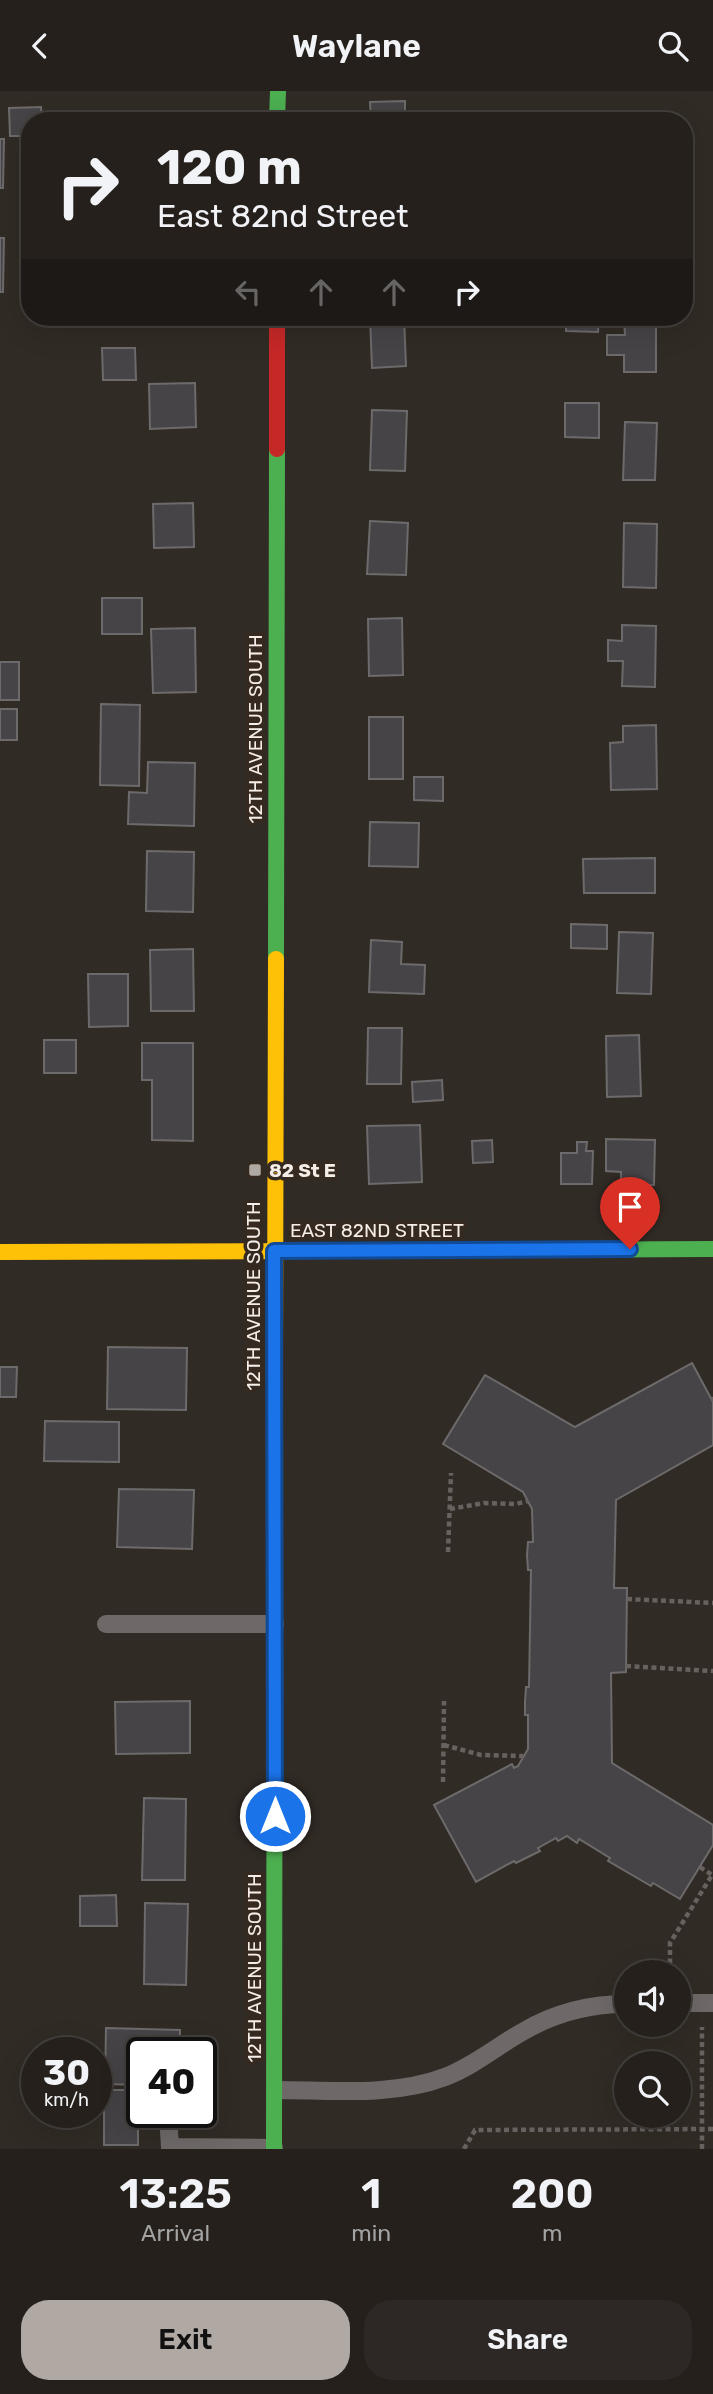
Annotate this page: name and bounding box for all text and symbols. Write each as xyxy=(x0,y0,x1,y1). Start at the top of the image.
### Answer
icon: back xyxy=(21,27,59,65)
text: Waylane xyxy=(292,27,421,65)
icon: search xyxy=(654,27,692,65)
text: 120 m xyxy=(157,138,302,196)
icon: right xyxy=(42,140,133,231)
text: East 82nd Street xyxy=(157,197,409,235)
icon: left xyxy=(229,273,267,311)
icon: ahead xyxy=(302,273,340,311)
icon: ahead xyxy=(375,273,413,311)
icon: right xyxy=(448,273,486,311)
street label: 12TH AVENUE SOUTH xyxy=(244,634,267,824)
place label: 82 St E xyxy=(269,1159,336,1182)
marker: 82 St E xyxy=(247,1162,263,1178)
pin xyxy=(600,1177,660,1249)
icon: arrive xyxy=(611,1188,649,1226)
street label: 12TH AVENUE SOUTH xyxy=(242,1201,265,1391)
street label: EAST 82ND STREET xyxy=(290,1219,464,1242)
position arrow xyxy=(238,1779,312,1853)
street label: 12TH AVENUE SOUTH xyxy=(243,1873,266,2063)
map controls xyxy=(614,1960,691,2128)
button: sound xyxy=(614,1960,691,2037)
speed limit sign: 40 xyxy=(126,2037,217,2128)
button: search xyxy=(614,2051,691,2128)
text: 30 xyxy=(43,2052,90,2094)
text: km/h xyxy=(44,2089,89,2111)
text: 13:25 xyxy=(120,2169,232,2219)
text: 1 xyxy=(361,2169,381,2219)
text: 200 xyxy=(511,2169,593,2219)
text: Arrival xyxy=(141,2219,210,2247)
text: min xyxy=(351,2219,391,2247)
text: m xyxy=(542,2219,562,2247)
button: Exit xyxy=(21,2300,350,2380)
button: Share xyxy=(364,2300,692,2380)

